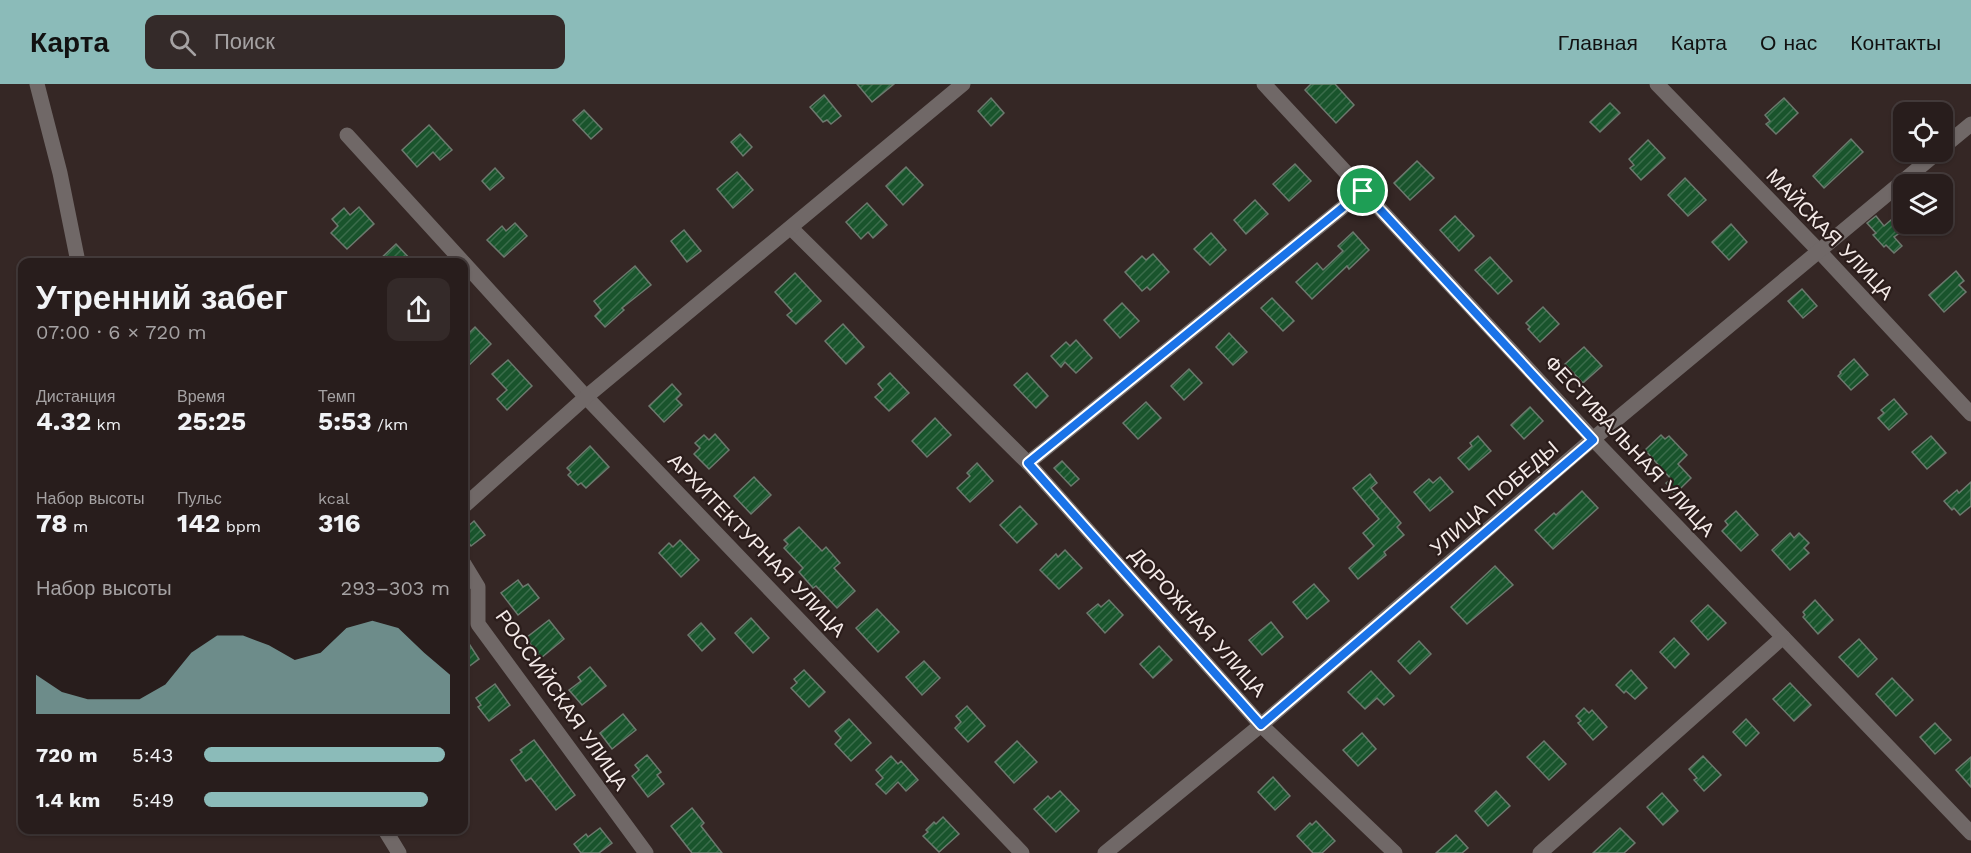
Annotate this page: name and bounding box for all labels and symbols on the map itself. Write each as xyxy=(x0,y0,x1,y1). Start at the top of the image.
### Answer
street label: МАЙСКАЯ УЛИЦА xyxy=(1761,164,1899,305)
pin xyxy=(1337,165,1388,216)
street label: ФЕСТИВАЛЬНАЯ УЛИЦА xyxy=(1540,351,1721,542)
street label: УЛИЦА ПОБЕДЫ xyxy=(1425,436,1563,560)
street label: АРХИТЕКТУРНАЯ УЛИЦА xyxy=(663,448,851,642)
street label: ДОРОЖНАЯ УЛИЦА xyxy=(1125,543,1272,702)
street label: РОССИЙСКАЯ УЛИЦА xyxy=(491,605,634,795)

